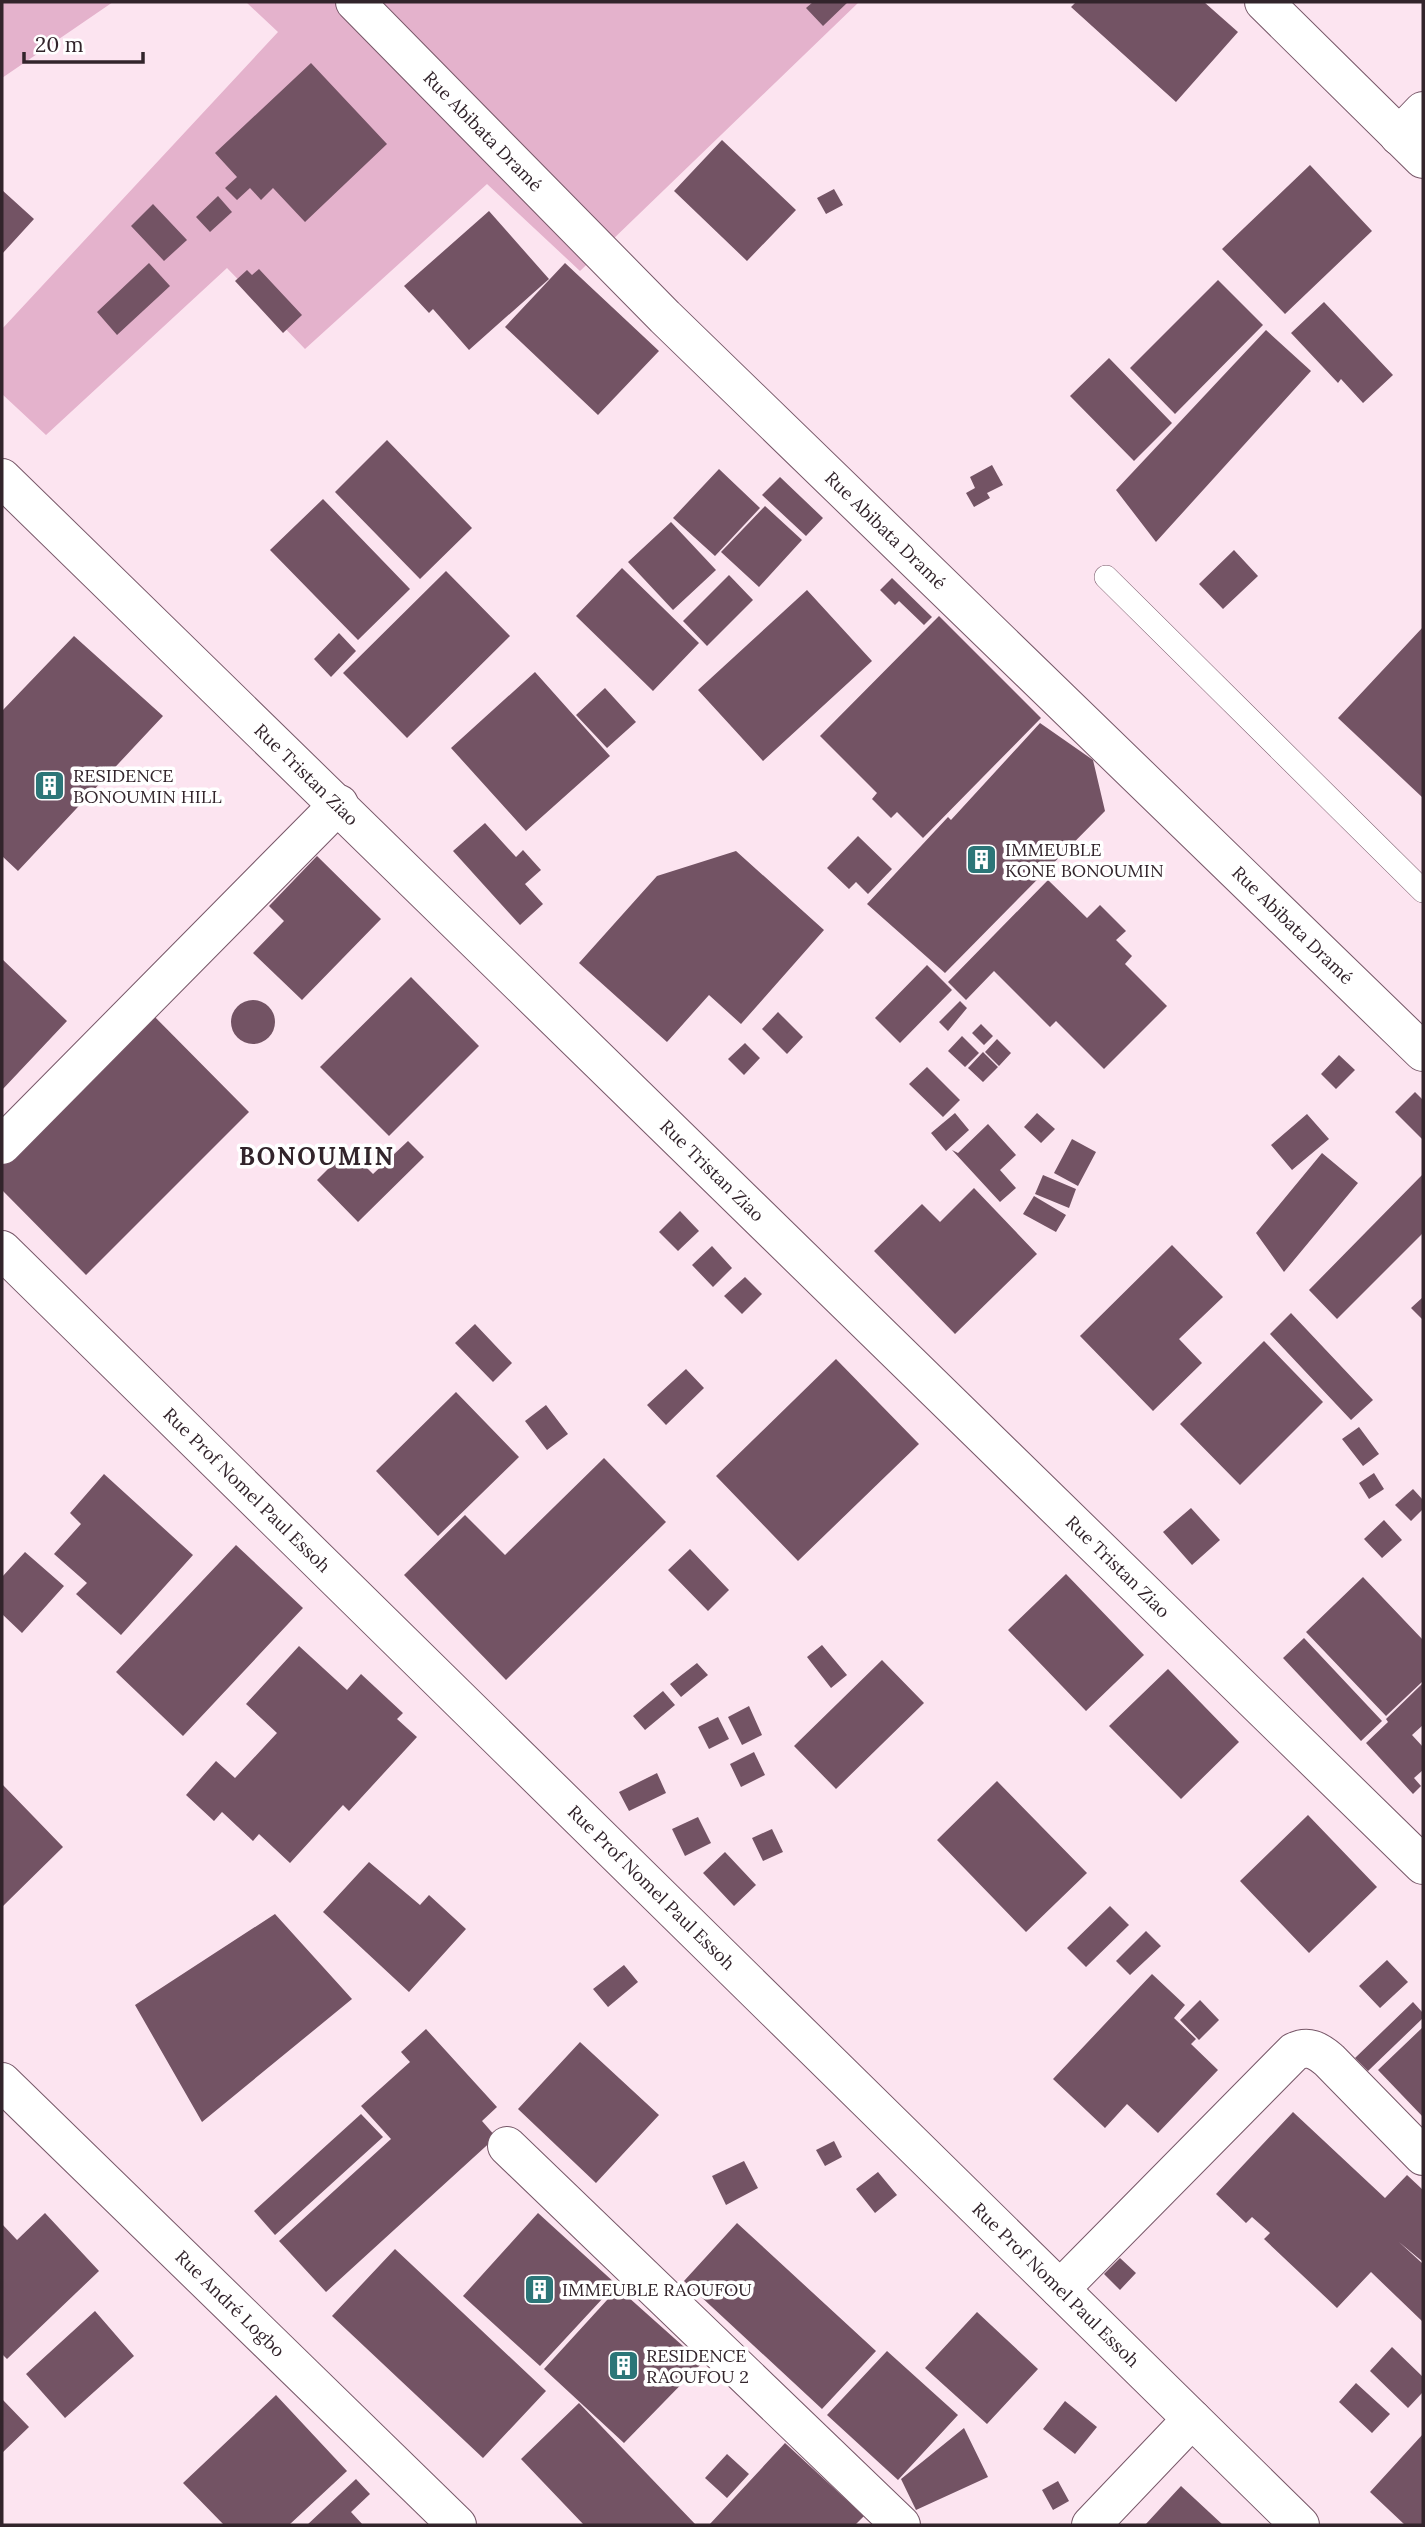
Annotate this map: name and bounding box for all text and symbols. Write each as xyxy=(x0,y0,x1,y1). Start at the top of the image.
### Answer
scale bar xyxy=(24,21,144,65)
text: 20 m xyxy=(35,31,84,58)
street label: Rue Abibata Dramé xyxy=(419,66,548,197)
street label: Rue Abibata Dramé xyxy=(820,466,951,595)
street label: Rue Tristan Ziao xyxy=(250,719,363,830)
place label: RESIDENCE BONOUMIN HILL xyxy=(73,764,222,808)
building icon: RESIDENCE BONOUMIN HILL xyxy=(33,769,67,803)
place label: IMMEUBLE KONE BONOUMIN xyxy=(1005,838,1164,882)
building icon: IMMEUBLE KONE BONOUMIN xyxy=(965,843,999,877)
street label: Rue Abibata Dramé xyxy=(1227,861,1359,989)
street label: Rue Tristan Ziao xyxy=(655,1115,769,1227)
district label: BONOUMIN xyxy=(239,1141,395,1172)
street label: Rue Prof Nomel Paul Essoh xyxy=(159,1403,336,1577)
street label: Rue Tristan Ziao xyxy=(1061,1511,1175,1623)
street label: Rue Prof Nomel Paul Essoh xyxy=(563,1800,740,1975)
street label: Rue Prof Nomel Paul Essoh xyxy=(968,2197,1145,2372)
street label: Rue André Logbo xyxy=(171,2245,290,2362)
building icon: IMMEUBLE RAOUFOU xyxy=(522,2273,556,2307)
place label: IMMEUBLE RAOUFOU xyxy=(562,2278,752,2301)
place label: RESIDENCE RAOUFOU 2 xyxy=(646,2344,749,2388)
building icon: RESIDENCE RAOUFOU 2 xyxy=(606,2349,640,2383)

